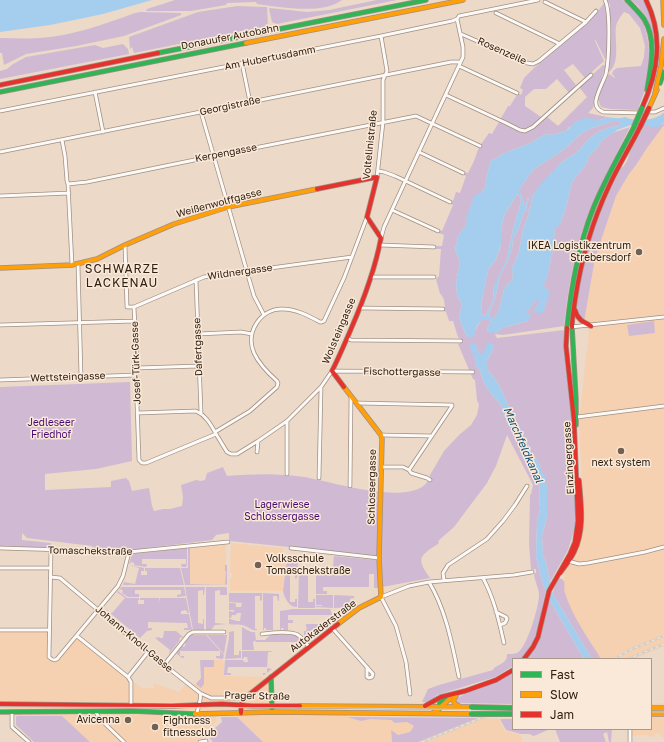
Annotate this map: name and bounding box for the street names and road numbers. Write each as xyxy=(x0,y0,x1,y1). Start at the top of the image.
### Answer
street label: Donauufer Autobahn xyxy=(180,22,280,52)
street label: Rosenzeile xyxy=(476,35,528,67)
street label: Am Hubertusdamm xyxy=(223,43,317,73)
street label: Georgistraße xyxy=(199,94,261,118)
street label: Voltelinistraße xyxy=(360,110,380,180)
street label: Kerpengasse xyxy=(194,141,258,165)
street label: Weißenwolffgasse xyxy=(175,186,263,220)
street label: Wildnergasse xyxy=(207,262,273,282)
street label: Wolsteingasse xyxy=(320,296,358,366)
street label: Dafertgasse xyxy=(191,318,205,376)
street label: Josef-Türk-Gasse xyxy=(129,321,143,405)
street label: Fischottergasse xyxy=(363,365,441,379)
street label: Wettsteingasse xyxy=(30,370,106,384)
street label: Einzingergasse xyxy=(561,421,577,495)
street label: Schlossergasse xyxy=(365,449,379,525)
street label: Tomaschekstraße xyxy=(48,544,132,558)
street label: Autokaderstraße xyxy=(287,597,359,655)
street label: Johann-Knoll-Gasse xyxy=(93,603,175,675)
street label: Prager Straße xyxy=(224,689,290,703)

